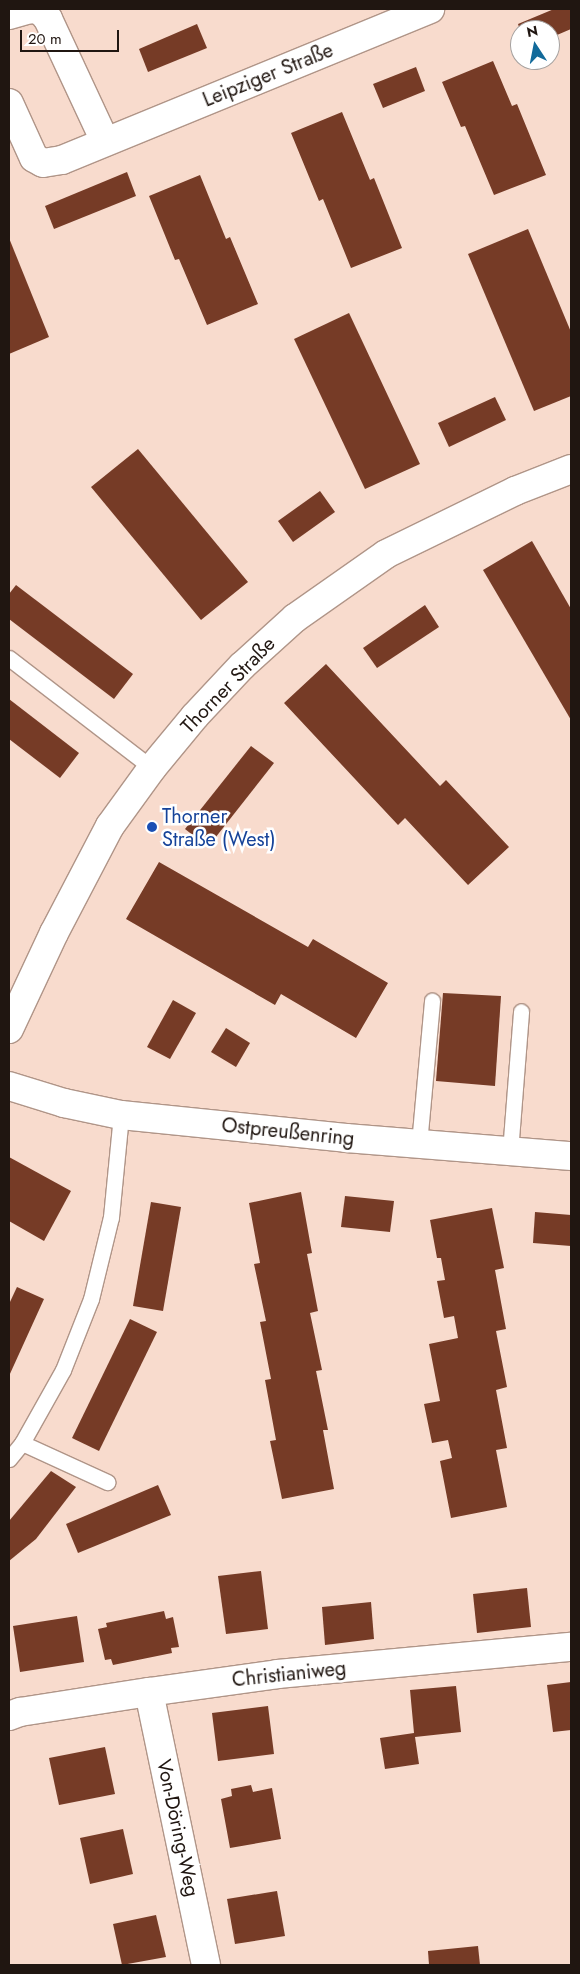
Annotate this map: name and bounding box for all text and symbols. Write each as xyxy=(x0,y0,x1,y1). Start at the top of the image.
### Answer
scale bar xyxy=(22,20,121,52)
north arrow xyxy=(510,20,560,70)
text: N xyxy=(525,20,540,42)
text: 20 m xyxy=(28,28,62,50)
street label: Leipziger Straße xyxy=(199,38,337,112)
street label: Thorner Straße xyxy=(176,632,280,738)
place label: Thorner Straße (West) xyxy=(162,804,276,851)
marker: Thorner Straße (West) xyxy=(146,821,158,833)
street label: Ostpreußenring xyxy=(220,1113,356,1151)
street label: Christianiweg xyxy=(231,1656,347,1692)
street label: Von-Döring-Weg xyxy=(152,1757,204,1899)

